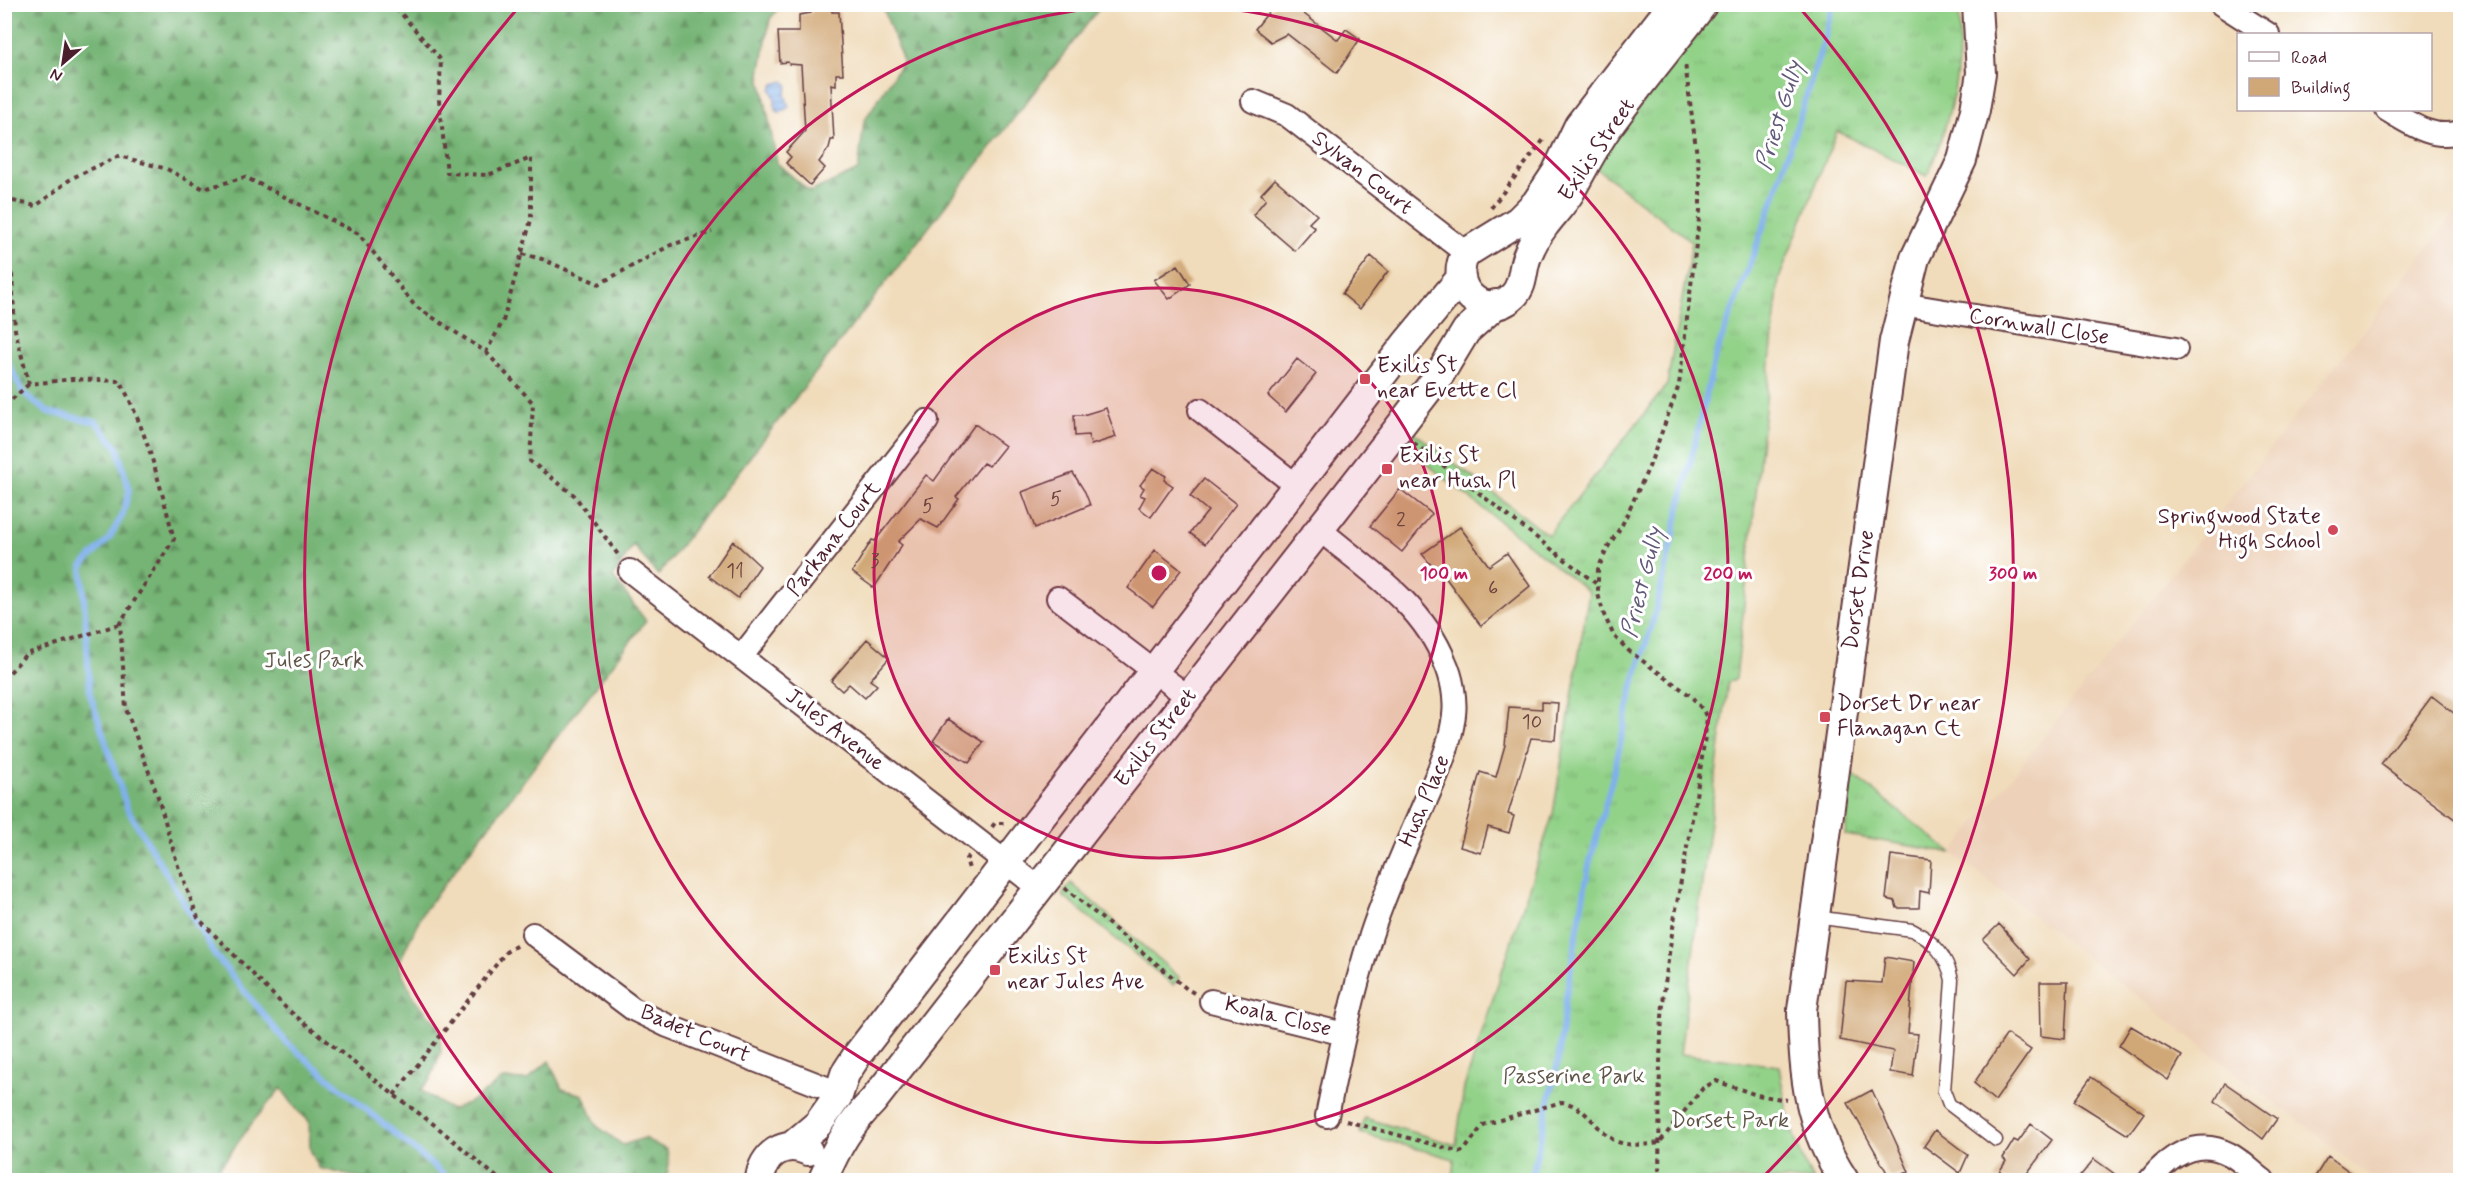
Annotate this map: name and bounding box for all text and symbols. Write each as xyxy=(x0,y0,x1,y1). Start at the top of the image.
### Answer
north arrow xyxy=(33,33,93,93)
legend xyxy=(2237,33,2432,111)
text: Road xyxy=(2291,46,2327,70)
water label: Priest Gully xyxy=(1749,56,1812,174)
text: N xyxy=(47,63,66,87)
text: Building xyxy=(2291,76,2351,102)
street label: Exilis Street xyxy=(1552,93,1642,207)
street label: Sylvan Court xyxy=(1306,125,1418,221)
street label: Cornwall Close xyxy=(1967,302,2111,352)
place label: Exilis St near Evette Cl xyxy=(1377,352,1517,405)
marker: Exilis St near Evette Cl xyxy=(1358,372,1372,386)
place label: Exilis St near Hush Pl xyxy=(1399,442,1516,495)
marker: Exilis St near Hush Pl xyxy=(1380,462,1394,476)
street label: Parkana Court xyxy=(780,476,888,602)
house number: 5 xyxy=(1050,486,1062,513)
house number: 5 xyxy=(922,493,934,520)
place label: Springwood State High School xyxy=(2158,503,2321,559)
house number: 2 xyxy=(1396,507,1406,534)
water label: Priest Gully xyxy=(1614,523,1672,641)
marker: Springwood State High School xyxy=(2326,523,2340,537)
street label: Dorset Drive xyxy=(1837,528,1881,652)
house number: 3 xyxy=(870,548,880,575)
house number: 11 xyxy=(726,558,744,585)
text: 100 m xyxy=(1420,562,1468,586)
text: 200 m xyxy=(1703,562,1753,586)
text: 300 m xyxy=(1989,562,2037,586)
centre of rings xyxy=(1149,563,1169,583)
house number: 6 xyxy=(1488,575,1498,602)
park label: Jules Park xyxy=(264,647,364,675)
street label: Jules Avenue xyxy=(780,682,890,778)
street label: Exilis Street xyxy=(1109,683,1203,793)
place label: Dorset Dr near Flanagan Ct xyxy=(1837,690,1981,744)
house number: 10 xyxy=(1522,709,1542,736)
marker: Dorset Dr near Flanagan Ct xyxy=(1818,710,1832,724)
street label: Hush Place xyxy=(1393,751,1457,851)
place label: Exilis St near Jules Ave xyxy=(1007,943,1144,996)
marker: Exilis St near Jules Ave xyxy=(988,963,1002,977)
street label: Koala Close xyxy=(1222,990,1334,1044)
street label: Badet Court xyxy=(636,998,754,1070)
park label: Passerine Park xyxy=(1503,1063,1645,1091)
park label: Dorset Park xyxy=(1671,1107,1789,1135)

